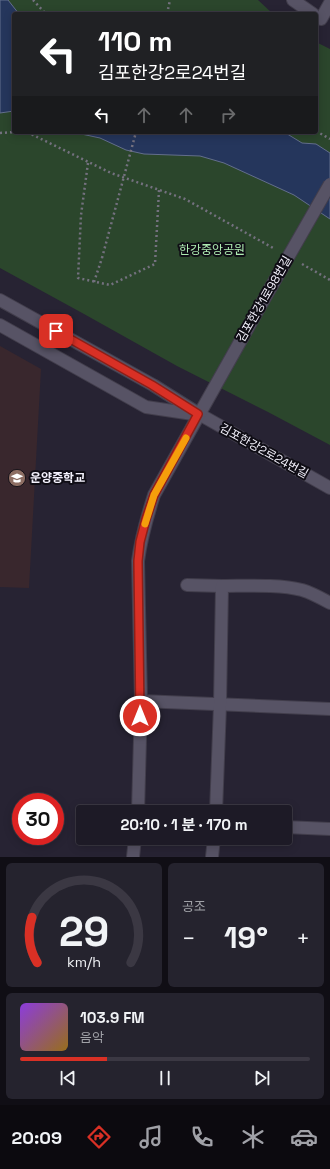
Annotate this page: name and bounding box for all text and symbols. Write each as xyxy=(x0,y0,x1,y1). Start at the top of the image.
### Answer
text: 110 m xyxy=(98,23,172,59)
icon: left xyxy=(32,28,84,80)
text: 김포한강2로24번길 xyxy=(98,61,246,84)
icon: left xyxy=(91,104,113,126)
icon: ahead xyxy=(133,104,155,126)
icon: ahead xyxy=(175,104,197,126)
icon: right xyxy=(217,104,239,126)
park label: 한강중앙공원 xyxy=(179,242,245,258)
street label: 김포한강1로98번길 xyxy=(233,253,295,345)
pin xyxy=(39,314,73,348)
icon: arrive xyxy=(45,320,67,342)
street label: 김포한강2로24번길 xyxy=(217,420,311,482)
school or university icon: 운양중학교 xyxy=(7,468,27,488)
place label: 운양중학교 xyxy=(30,470,85,486)
position arrow xyxy=(119,695,161,737)
speed limit sign: 30 xyxy=(12,793,64,845)
text: 20:10 · 1 분 · 170 m xyxy=(120,815,248,834)
text: 공조 xyxy=(182,898,206,915)
text: 29 xyxy=(59,905,109,958)
text: 19° xyxy=(224,918,268,957)
text: − xyxy=(182,924,196,952)
text: + xyxy=(296,924,310,952)
text: km/h xyxy=(67,953,101,971)
text: 103.9 FM xyxy=(80,1008,144,1027)
text: 음악 xyxy=(80,1029,104,1046)
icon: previous xyxy=(57,1067,79,1089)
icon: pause xyxy=(154,1067,176,1089)
icon: next xyxy=(251,1067,273,1089)
icon: directions xyxy=(85,1123,113,1151)
icon: music xyxy=(137,1123,165,1151)
icon: phone xyxy=(188,1123,216,1151)
icon: climate xyxy=(239,1123,267,1151)
icon: car xyxy=(290,1123,318,1151)
text: 20:09 xyxy=(12,1126,62,1149)

